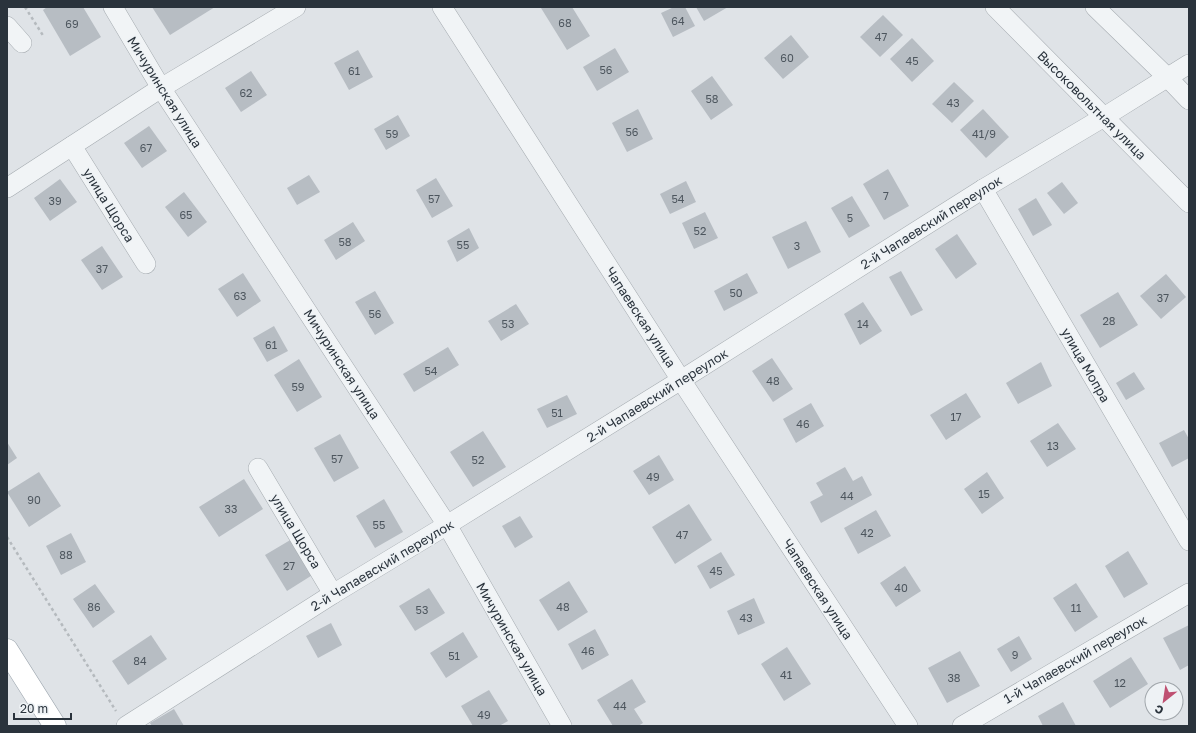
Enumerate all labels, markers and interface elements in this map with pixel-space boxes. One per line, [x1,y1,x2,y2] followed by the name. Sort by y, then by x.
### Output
[671,14,685,27] house number: 64
[558,16,572,29] house number: 68
[65,17,79,30] house number: 69
[875,30,887,43] house number: 47
[124,33,206,151] street label: Мичуринская улица
[1034,47,1150,163] street label: Высоковольтная улица
[780,51,794,64] house number: 60
[905,54,919,67] house number: 45
[599,63,613,76] house number: 56
[348,64,360,77] house number: 61
[239,86,253,99] house number: 62
[705,92,719,105] house number: 58
[946,96,960,109] house number: 43
[625,125,639,138] house number: 56
[385,127,399,140] house number: 59
[972,127,996,140] house number: 41/9
[140,141,152,154] house number: 67
[80,165,138,245] street label: улица Щорса
[857,172,1005,272] street label: 2-й Чапаевский переулок
[883,189,889,202] house number: 7
[428,192,440,205] house number: 57
[671,192,685,205] house number: 54
[48,194,62,207] house number: 39
[179,208,193,221] house number: 65
[847,211,853,224] house number: 5
[694,224,706,237] house number: 52
[338,235,352,248] house number: 58
[457,238,469,251] house number: 55
[794,239,800,252] house number: 3
[96,262,108,275] house number: 37
[603,264,679,370] street label: Чапаевская улица
[729,286,743,299] house number: 50
[233,289,247,302] house number: 63
[1157,291,1169,304] house number: 37
[300,306,384,422] street label: Мичуринская улица
[368,307,382,320] house number: 56
[1102,314,1116,327] house number: 28
[502,317,514,330] house number: 53
[857,317,869,330] house number: 14
[1058,325,1114,405] street label: улица Мопра
[265,338,277,351] house number: 61
[583,345,731,445] street label: 2-й Чапаевский переулок
[424,364,438,377] house number: 54
[766,374,780,387] house number: 48
[291,380,305,393] house number: 59
[551,406,563,419] house number: 51
[950,410,962,423] house number: 17
[796,417,810,430] house number: 46
[1047,439,1059,452] house number: 13
[331,452,343,465] house number: 57
[472,453,484,466] house number: 52
[646,470,660,483] house number: 49
[978,487,990,500] house number: 15
[840,489,854,502] house number: 44
[267,491,325,571] street label: улица Щорса
[27,493,41,506] house number: 90
[225,502,237,515] house number: 33
[308,516,457,614] street label: 2-й Чапаевский переулок
[373,518,385,531] house number: 55
[860,526,874,539] house number: 42
[676,528,688,541] house number: 47
[780,536,856,642] street label: Чапаевская улица
[59,548,73,561] house number: 88
[283,559,295,572] house number: 27
[709,564,723,577] house number: 45
[473,580,551,698] street label: Мичуринская улица
[894,581,908,594] house number: 40
[87,600,101,613] house number: 86
[556,600,570,613] house number: 48
[1071,601,1081,614] house number: 11
[416,603,428,616] house number: 53
[739,611,753,624] house number: 43
[1001,611,1150,707] street label: 1-й Чапаевский переулок
[581,644,595,657] house number: 46
[1012,648,1018,661] house number: 9
[448,649,460,662] house number: 51
[133,654,147,667] house number: 84
[780,668,792,681] house number: 41
[947,671,961,684] house number: 38
[1114,676,1126,689] house number: 12
[1144,681,1184,721] north arrow
[14,695,71,721] scale bar
[613,699,627,712] house number: 44
[20,701,48,716] text: 20 m
[1152,702,1165,718] text: С
[477,708,491,721] house number: 49

